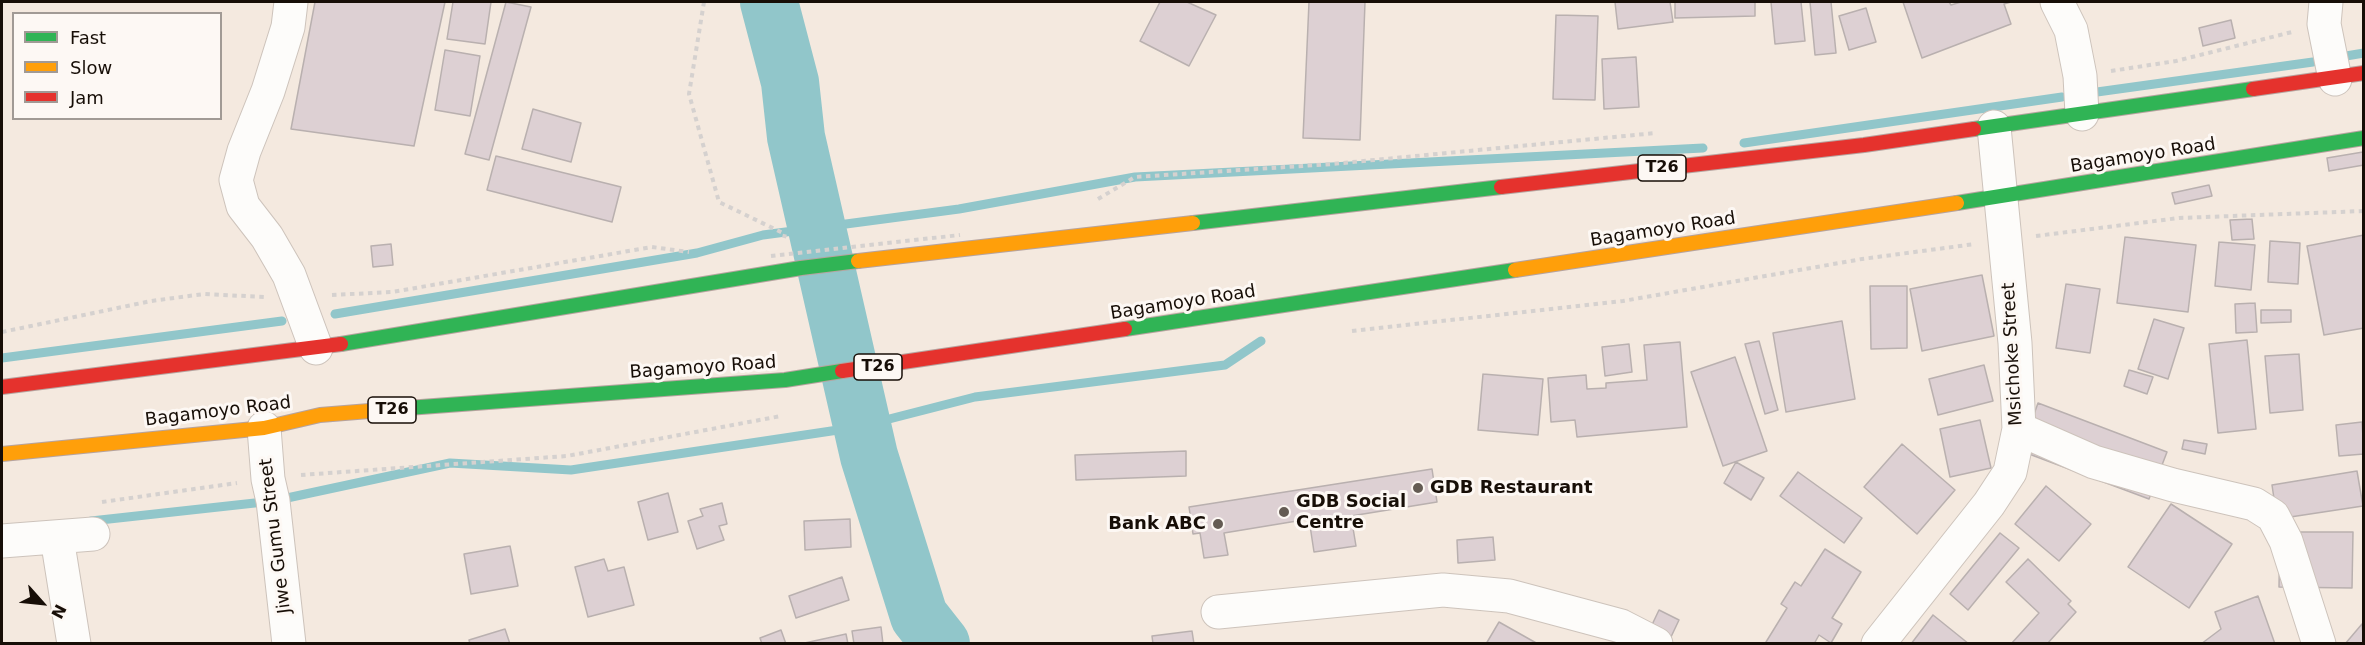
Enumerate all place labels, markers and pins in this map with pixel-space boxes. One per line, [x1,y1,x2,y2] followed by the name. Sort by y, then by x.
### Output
[1430,477,1592,499] place label: GDB Restaurant
[1411,481,1425,495] marker: GDB Restaurant
[1296,491,1406,534] place label: GDB Social Centre
[1277,505,1291,519] marker: GDB Social Centre
[1108,513,1206,535] place label: Bank ABC
[1211,517,1225,531] marker: Bank ABC

